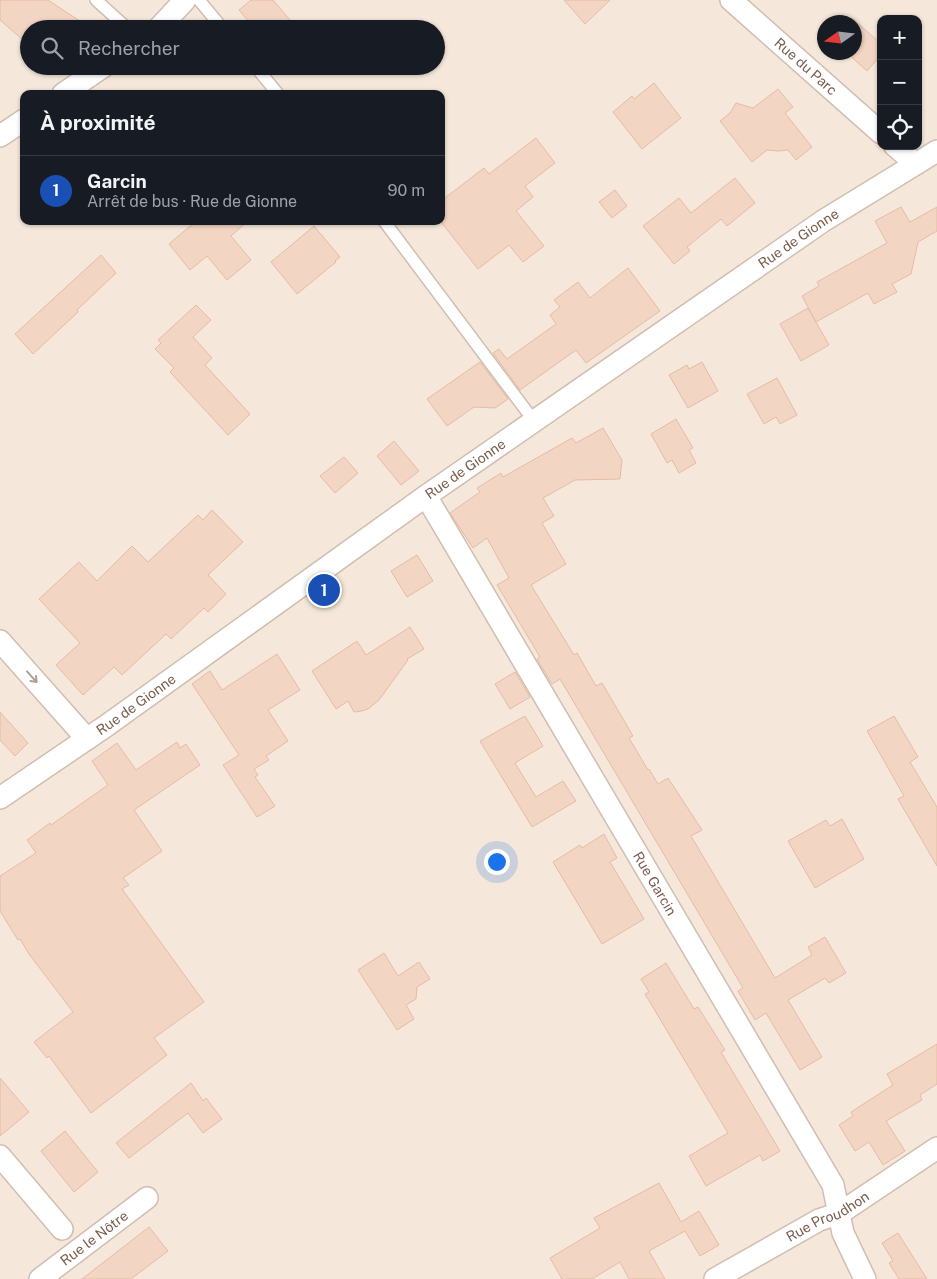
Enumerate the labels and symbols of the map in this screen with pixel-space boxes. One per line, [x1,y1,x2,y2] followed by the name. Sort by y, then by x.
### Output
[817,15,862,60] north arrow
[771,34,840,98] street label: Rue du Parc
[755,205,842,271] street label: Rue de Gionne
[422,435,508,502] street label: Rue de Gionne
[308,571,340,609] pin: 1
[27,671,38,684] one-way arrow
[93,671,179,738] street label: Rue de Gionne
[484,849,510,875] your location
[630,849,680,918] street label: Rue Garcin
[783,1188,872,1245] street label: Rue Proudhon
[57,1207,131,1269] street label: Rue le Nôtre

